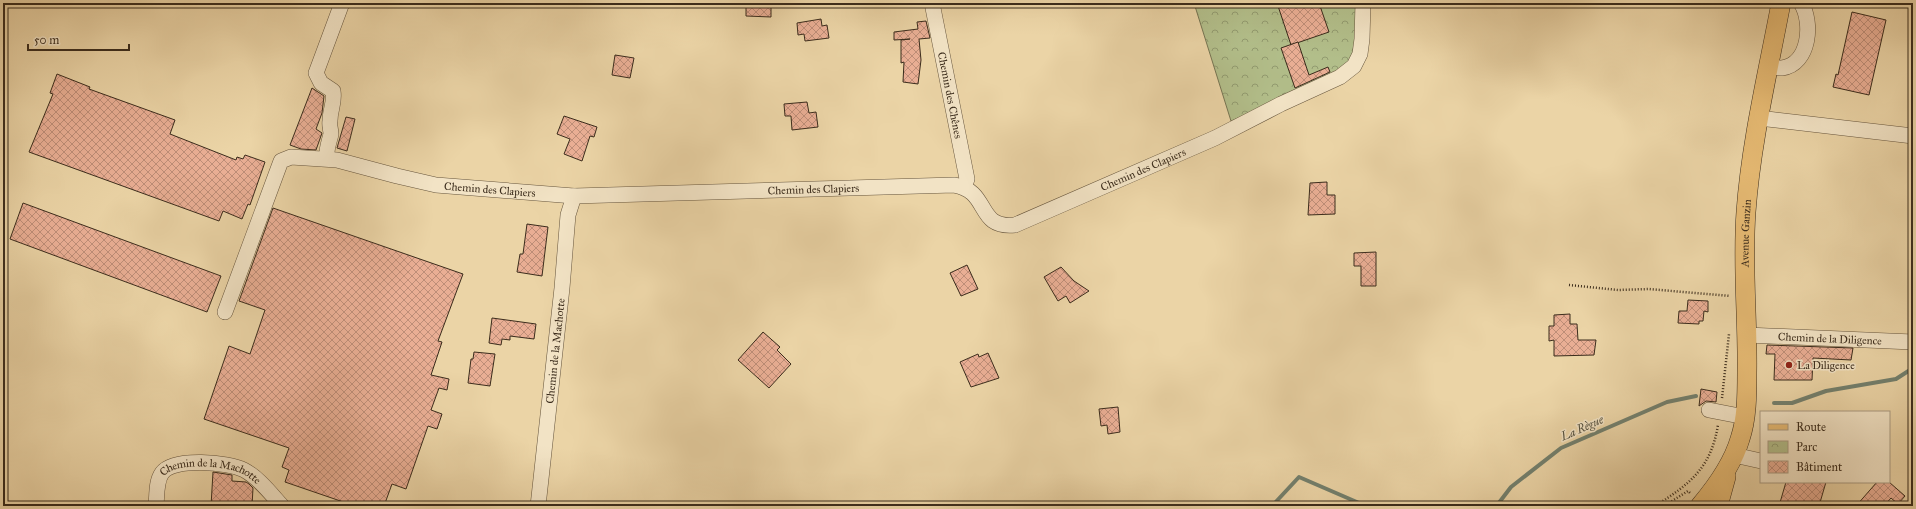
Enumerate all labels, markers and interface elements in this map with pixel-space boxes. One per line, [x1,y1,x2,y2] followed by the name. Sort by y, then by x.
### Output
[28,26,129,52] scale bar
[34,33,59,47] text: 50 m
[935,51,965,140] street label: Chemin des Chênes
[1098,145,1188,194] street label: Chemin des Clapiers
[444,179,536,199] street label: Chemin des Clapiers
[767,181,859,197] street label: Chemin des Clapiers
[1738,199,1754,268] street label: Avenue Ganzin
[543,297,567,404] street label: Chemin de la Machotte
[1778,330,1883,347] street label: Chemin de la Diligence
[1797,359,1855,372] place label: La Diligence
[1784,360,1794,370] marker: La Diligence
[1760,411,1890,483] legend
[1558,412,1606,444] water label: La Règue
[1796,420,1826,434] text: Route
[1796,440,1817,454] text: Parc
[157,456,264,487] street label: Chemin de la Machotte
[1796,460,1843,474] text: Bâtiment

